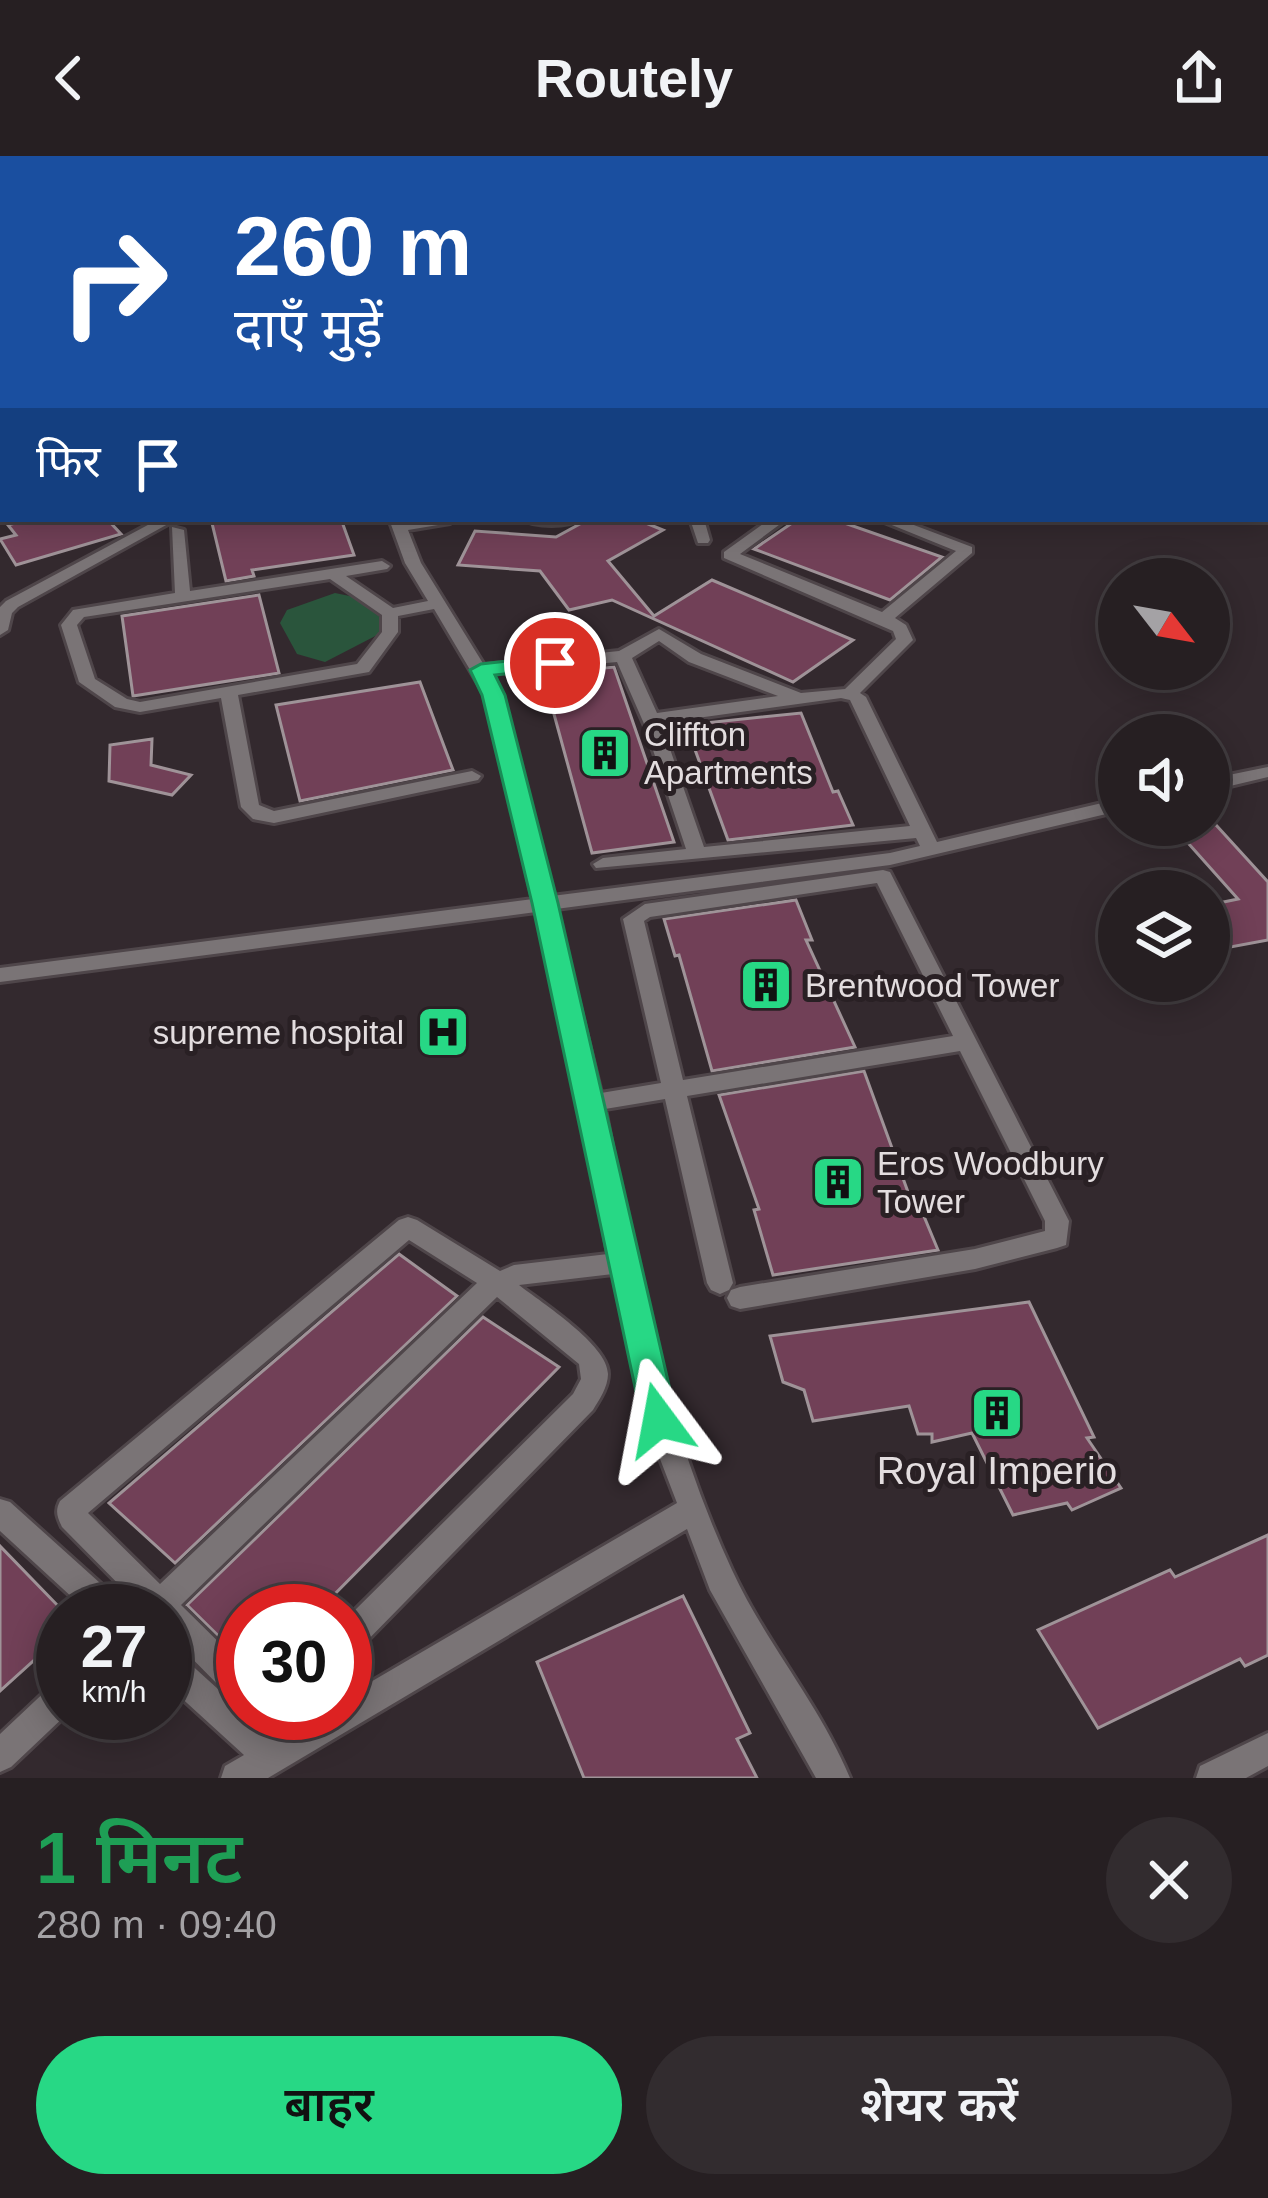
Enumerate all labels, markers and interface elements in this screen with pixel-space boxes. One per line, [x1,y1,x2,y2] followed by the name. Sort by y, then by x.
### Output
[36,45,102,111] icon: back
[1166,45,1232,111] icon: share
[535,48,733,108] text: Routely
[234,199,472,293] text: 260 m
[36,204,192,360] icon: right
[234,298,383,358] text: दाएँ मुड़ें
[125,432,191,498] icon: arrive
[36,436,101,487] text: फिर
[1098,558,1230,690] north arrow
[1098,558,1230,1002] map controls
[504,612,606,714] pin
[522,630,588,696] icon: arrive
[1098,714,1230,846] button: sound
[644,716,813,791] place label: Cliffton Apartments
[577,725,633,781] building icon: Cliffton Apartments
[1098,870,1230,1002] button: layers
[738,957,794,1013] building icon: Brentwood Tower
[805,967,1059,1004] place label: Brentwood Tower
[415,1004,471,1060] hospital icon: supreme hospital
[153,1014,404,1051] place label: supreme hospital
[877,1145,1104,1220] place label: Eros Woodbury Tower
[810,1154,866,1210] building icon: Eros Woodbury Tower
[596,1357,722,1483] position arrow
[969,1385,1025,1441] building icon: Royal Imperio
[877,1449,1117,1492] place label: Royal Imperio
[216,1584,372,1740] speed limit sign: 30
[81,1613,147,1680] text: 27
[81,1675,147,1708] text: km/h
[1106,1817,1232,1943] button: close
[36,1818,242,1898] text: 1 मिनट
[36,1903,277,1946] text: 280 m · 09:40
[36,2036,622,2174] button: बाहर
[646,2036,1232,2174] button: शेयर करें

